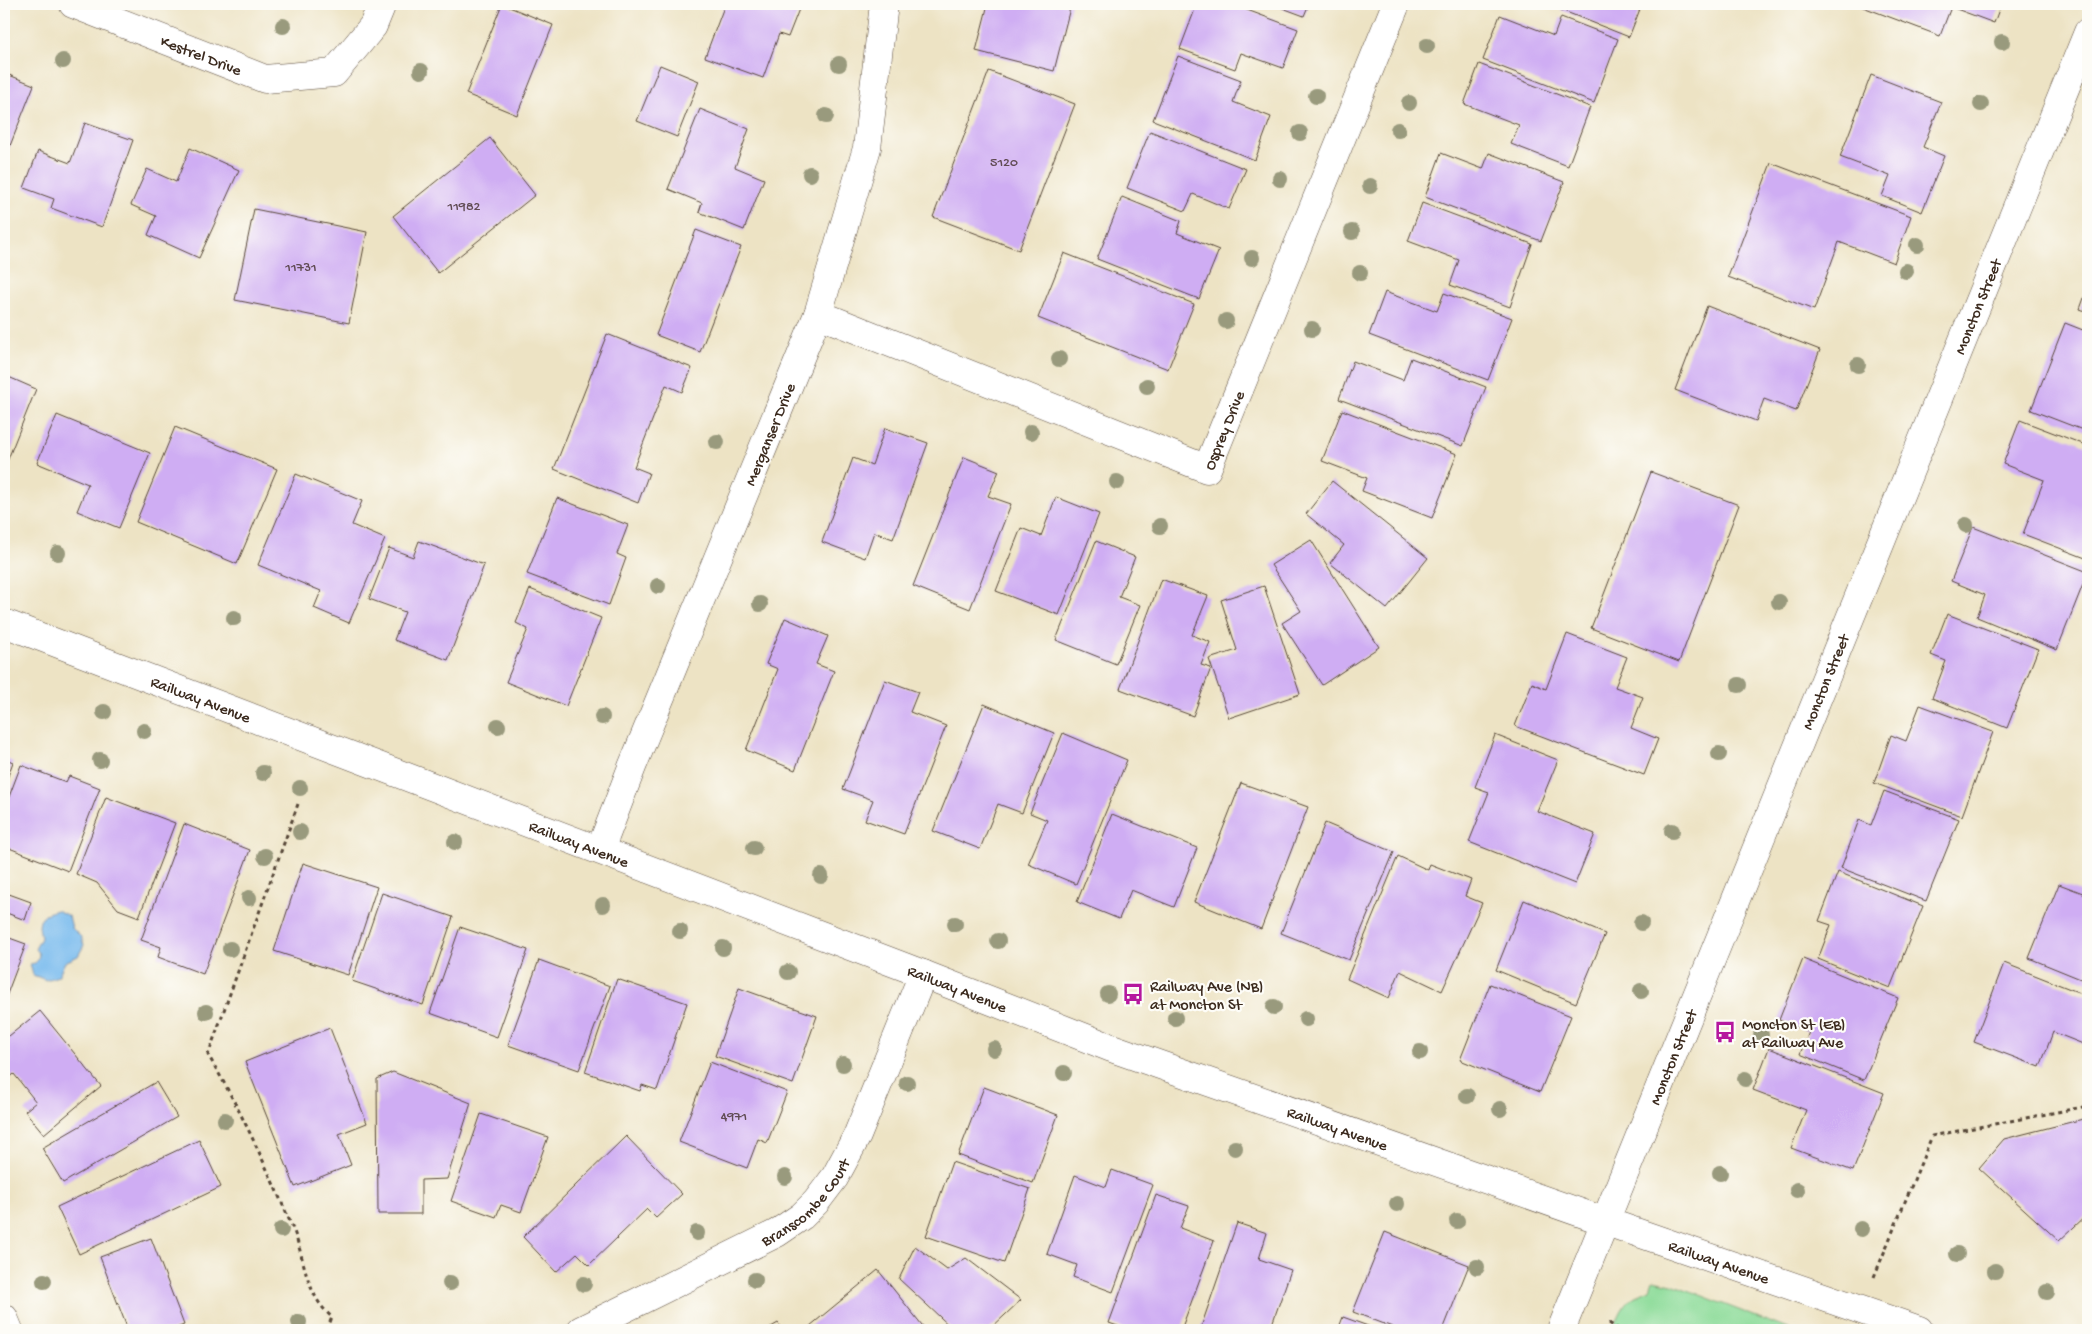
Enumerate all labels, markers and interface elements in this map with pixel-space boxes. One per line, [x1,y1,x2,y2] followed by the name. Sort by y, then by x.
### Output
[157,33,244,82] street label: Kestrel Drive
[990,155,1018,172] house number: 5120
[447,199,481,216] house number: 11982
[1952,256,2008,358] street label: Moncton Street
[284,260,317,277] house number: 11731
[742,380,802,489] street label: Merganser Drive
[1202,388,1251,474] street label: Osprey Drive
[1800,631,1856,733] street label: Moncton Street
[147,674,253,729] street label: Railway Avenue
[526,818,632,874] street label: Railway Avenue
[904,963,1010,1019] street label: Railway Avenue
[1150,979,1263,1016] place label: Railway Ave (NB) at Moncton St
[1120,981,1146,1007] bus stop icon: Railway Ave (NB) at Moncton St
[1647,1006,1704,1109] street label: Moncton Street
[1742,1017,1846,1054] place label: Moncton St (EB) at Railway Ave
[1712,1019,1738,1045] bus stop icon: Moncton St (EB) at Railway Ave
[1284,1104,1390,1157] street label: Railway Avenue
[721,1109,747,1126] house number: 4971
[758,1155,857,1253] street label: Branscombe Court
[1665,1238,1772,1291] street label: Railway Avenue

